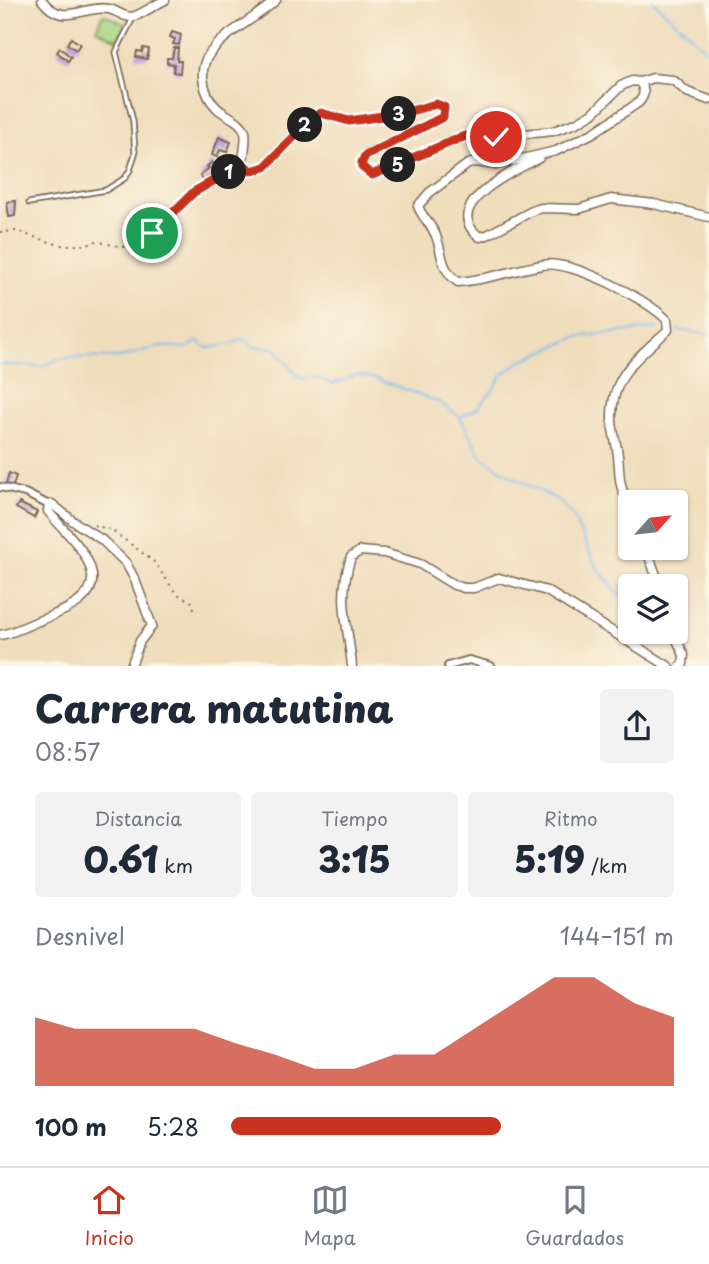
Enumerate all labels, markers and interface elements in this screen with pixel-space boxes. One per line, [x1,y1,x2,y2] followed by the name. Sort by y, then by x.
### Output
[382,96,416,132] pin: 3
[392,99,405,127] text: 3
[466,107,526,167] pin
[288,108,322,142] pin: 2
[298,110,311,138] text: 2
[477,118,515,156] icon: check
[380,148,416,182] pin: 5
[391,150,404,178] text: 5
[212,154,246,190] pin: 1
[224,157,233,185] text: 1
[122,203,182,263] pin
[133,214,171,252] icon: arrive
[618,490,688,560] north arrow
[618,490,688,644] map controls
[618,574,688,644] button: layers
[35,679,394,736] text: Carrera matutina
[600,689,674,763] button: share
[35,734,100,769] text: 08:57
[94,804,182,832] text: Distancia
[321,804,388,832] text: Tiempo
[544,804,598,832] text: Ritmo
[83,832,158,885] text: 0.61
[318,832,391,885] text: 3:15
[514,832,585,885] text: 5:19
[158,851,193,879] text: km
[585,851,627,879] text: /km
[35,918,125,953] text: Desnivel
[560,918,674,953] text: 144–151 m
[35,1109,107,1144] text: 100 m
[147,1109,199,1144] text: 5:28
[85,1181,134,1251] tab: Inicio
[303,1181,356,1251] tab: Mapa
[525,1181,624,1251] tab: Guardados

